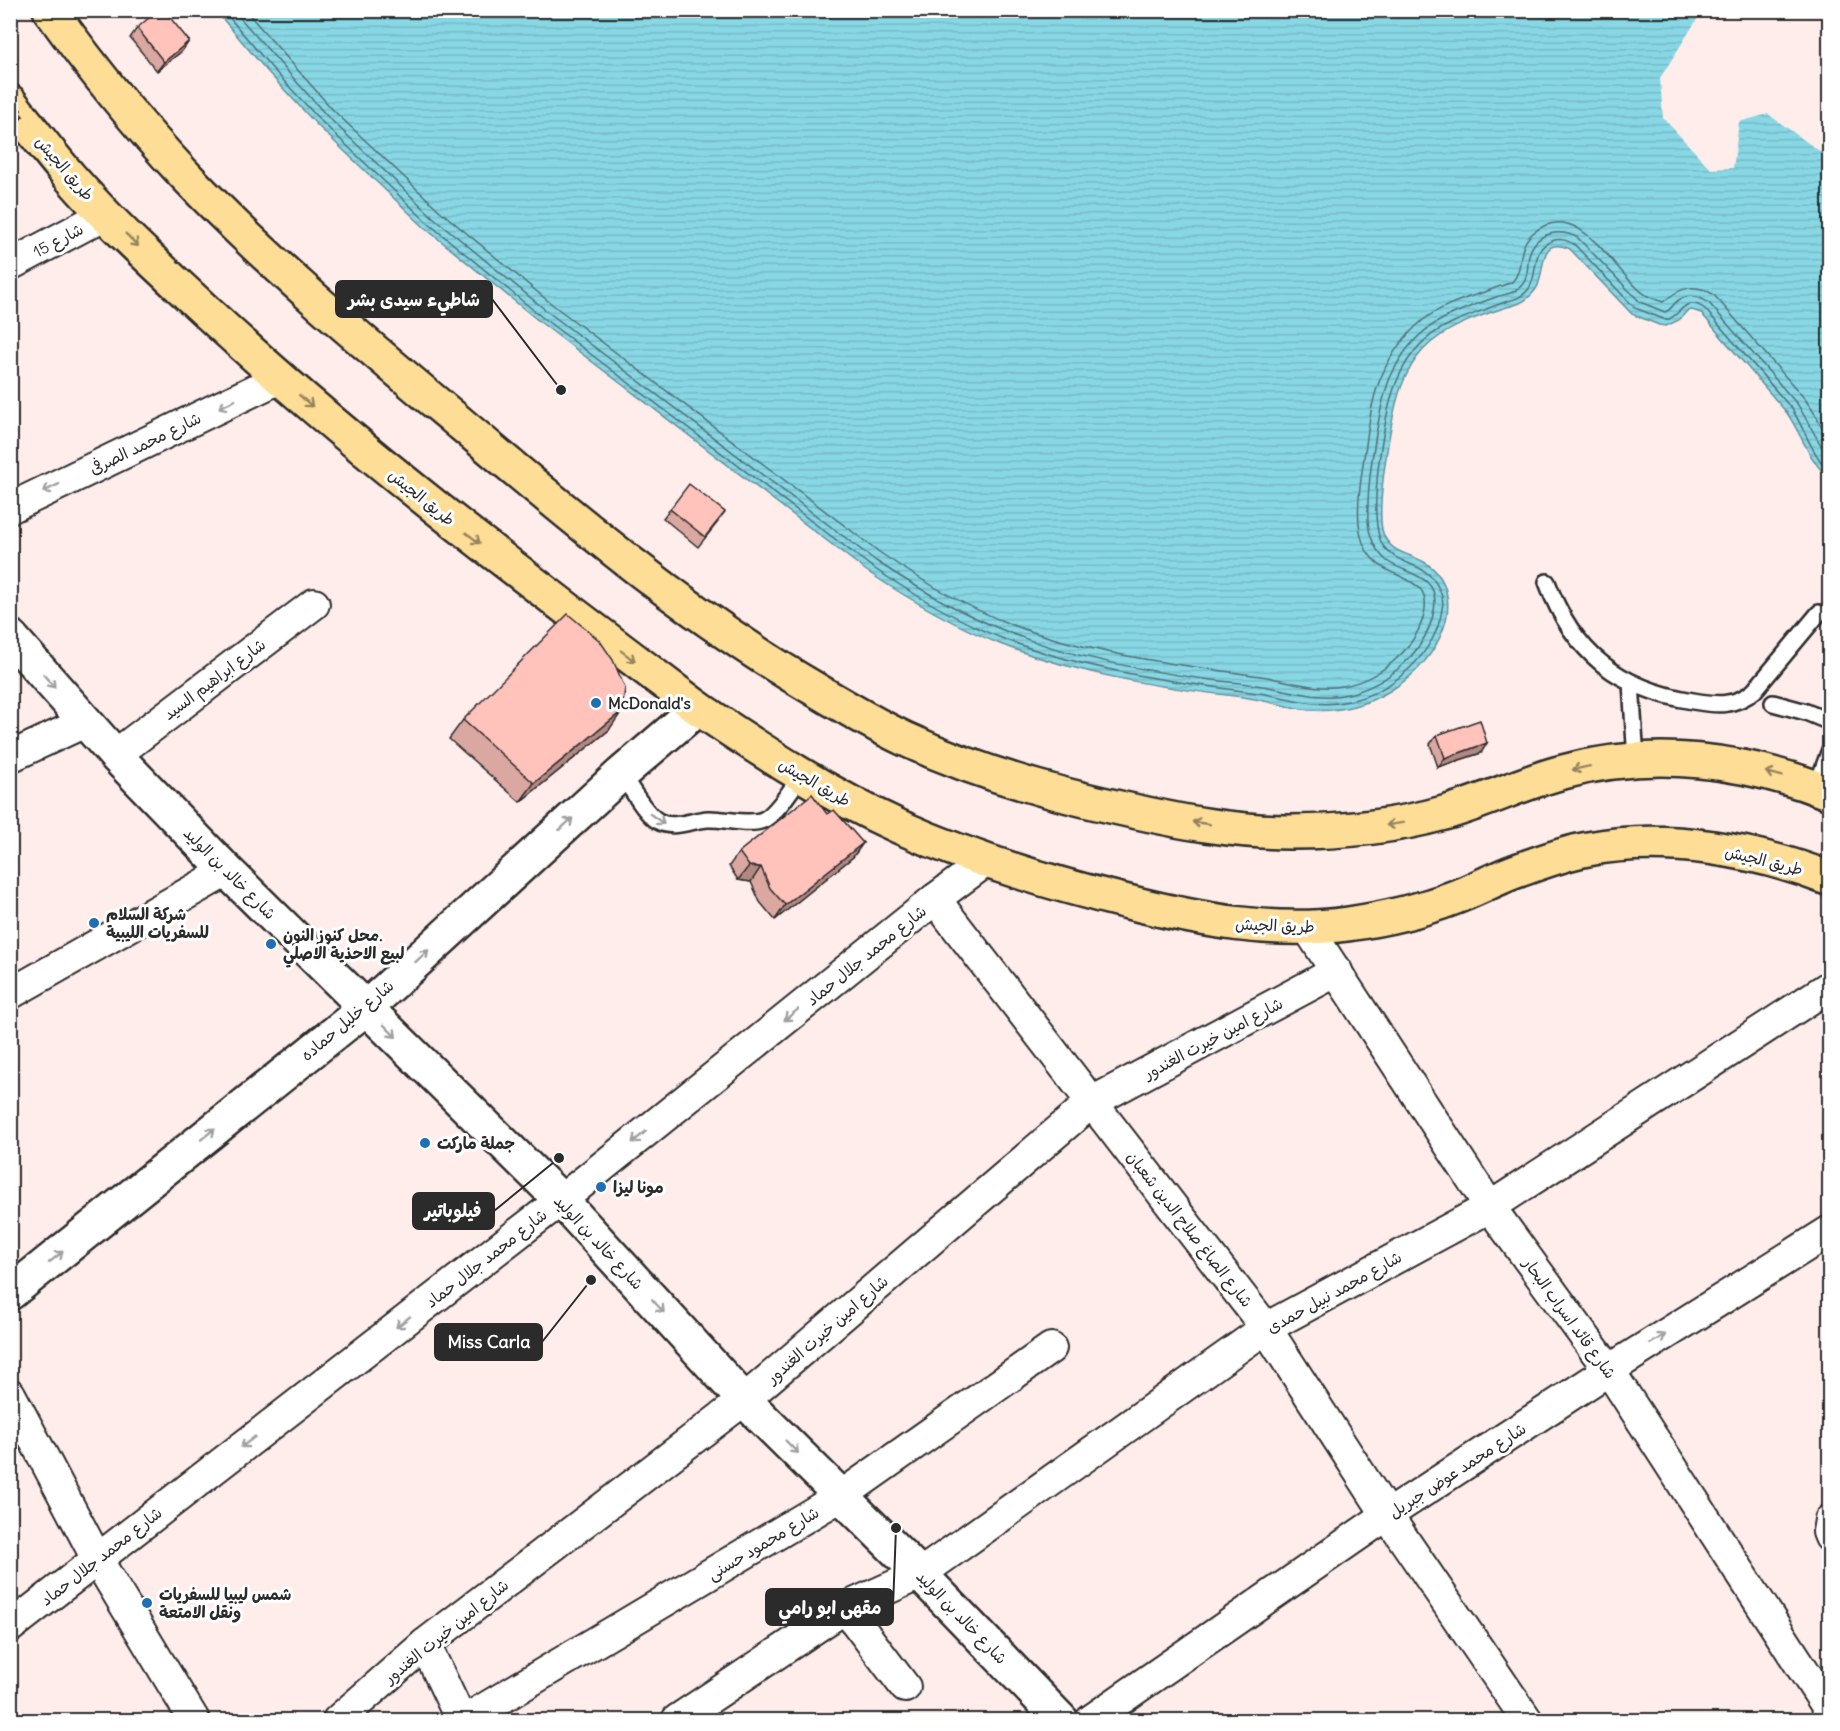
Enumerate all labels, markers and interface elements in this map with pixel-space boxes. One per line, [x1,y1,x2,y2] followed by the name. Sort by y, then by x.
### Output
[31,131,99,205] street label: طريق الجيش
[29,218,87,263] street label: شارع 15
[125,232,140,247] one-way arrow
[336,281,492,317] callout: شاطيء سيدى بشر
[346,288,480,316] text: شاطيء سيدى بشر
[298,394,313,408] one-way arrow
[218,398,236,410] one-way arrow
[86,407,205,480] street label: شارع محمد الصرفى
[385,464,459,530] street label: طريق الجيش
[43,483,61,495] one-way arrow
[465,531,481,544] one-way arrow
[159,634,271,726] street label: شارع ابراهيم السيد
[620,649,636,662] one-way arrow
[42,673,56,688] one-way arrow
[608,693,691,713] place label: McDonald's
[589,696,603,710] marker: McDonald's
[776,753,854,811] street label: طريق الجيش
[1572,763,1592,774] one-way arrow
[1765,767,1784,779] one-way arrow
[649,813,665,825] one-way arrow
[558,817,573,831] one-way arrow
[1191,818,1211,829] one-way arrow
[1385,818,1405,829] one-way arrow
[178,823,280,925] street label: شارع خالد بن الوليد
[1723,841,1805,879] street label: طريق الجيش
[802,900,931,1011] street label: شارع محمد جلال حماد
[106,904,209,942] place label: شركة السلام للسفريات الليبية
[1235,914,1315,936] street label: طريق الجيش
[87,916,101,930] marker: شركة السلام للسفريات الليبية
[283,925,405,968] place label: محل كنوز النون. لبيع الاحذية الاصلي
[264,937,278,951] marker: محل كنوز النون. لبيع الاحذية الاصلي
[415,949,430,963] one-way arrow
[296,975,399,1066] street label: شارع خليل حماده
[1138,993,1287,1086] street label: شارع امين خيرت الغندور
[783,1009,799,1022] one-way arrow
[382,1024,397,1038] one-way arrow
[200,1128,216,1141] one-way arrow
[631,1131,647,1144] one-way arrow
[437,1133,515,1153] place label: جملة ماركت
[418,1136,432,1150] marker: جملة ماركت
[1121,1147,1257,1312] street label: شارع الصاغ صلاح الدين شعبان
[613,1177,664,1198] place label: مونا ليزا
[594,1180,608,1194] marker: مونا ليزا
[549,1191,648,1295] street label: شارع خالد بن الوليد
[413,1193,494,1229] callout: فيلوباتير
[423,1199,481,1223] text: فيلوباتير
[421,1204,552,1313] street label: شارع محمد جلال حماد
[1263,1247,1406,1339] street label: شارع محمد نبيل حمدى
[48,1250,64,1263] one-way arrow
[1517,1252,1621,1384] street label: شارع قائد اسراب البحار
[761,1271,893,1390] street label: شارع امين خيرت الغندور
[650,1298,664,1313] one-way arrow
[395,1316,411,1329] one-way arrow
[435,1324,542,1360] callout: Miss Carla
[448,1330,530,1353] text: Miss Carla
[1650,1333,1666,1345] one-way arrow
[1384,1418,1531,1524] street label: شارع محمد عوض جبريل
[241,1435,257,1448] one-way arrow
[784,1440,799,1455] one-way arrow
[36,1502,167,1611] street label: شارع محمد جلال حماد
[704,1502,823,1586] street label: شارع محمود حسنى
[911,1566,1012,1669] street label: شارع خالد بن الوليد
[378,1575,514,1690] street label: شارع امين خيرت الغندور
[159,1584,291,1623] place label: شمس ليبيا للسفريات ونقل الامتعة
[766,1589,893,1625] callout: مقهى ابو رامي
[140,1596,154,1610] marker: شمس ليبيا للسفريات ونقل الامتعة
[779,1596,881,1624] text: مقهى ابو رامي

